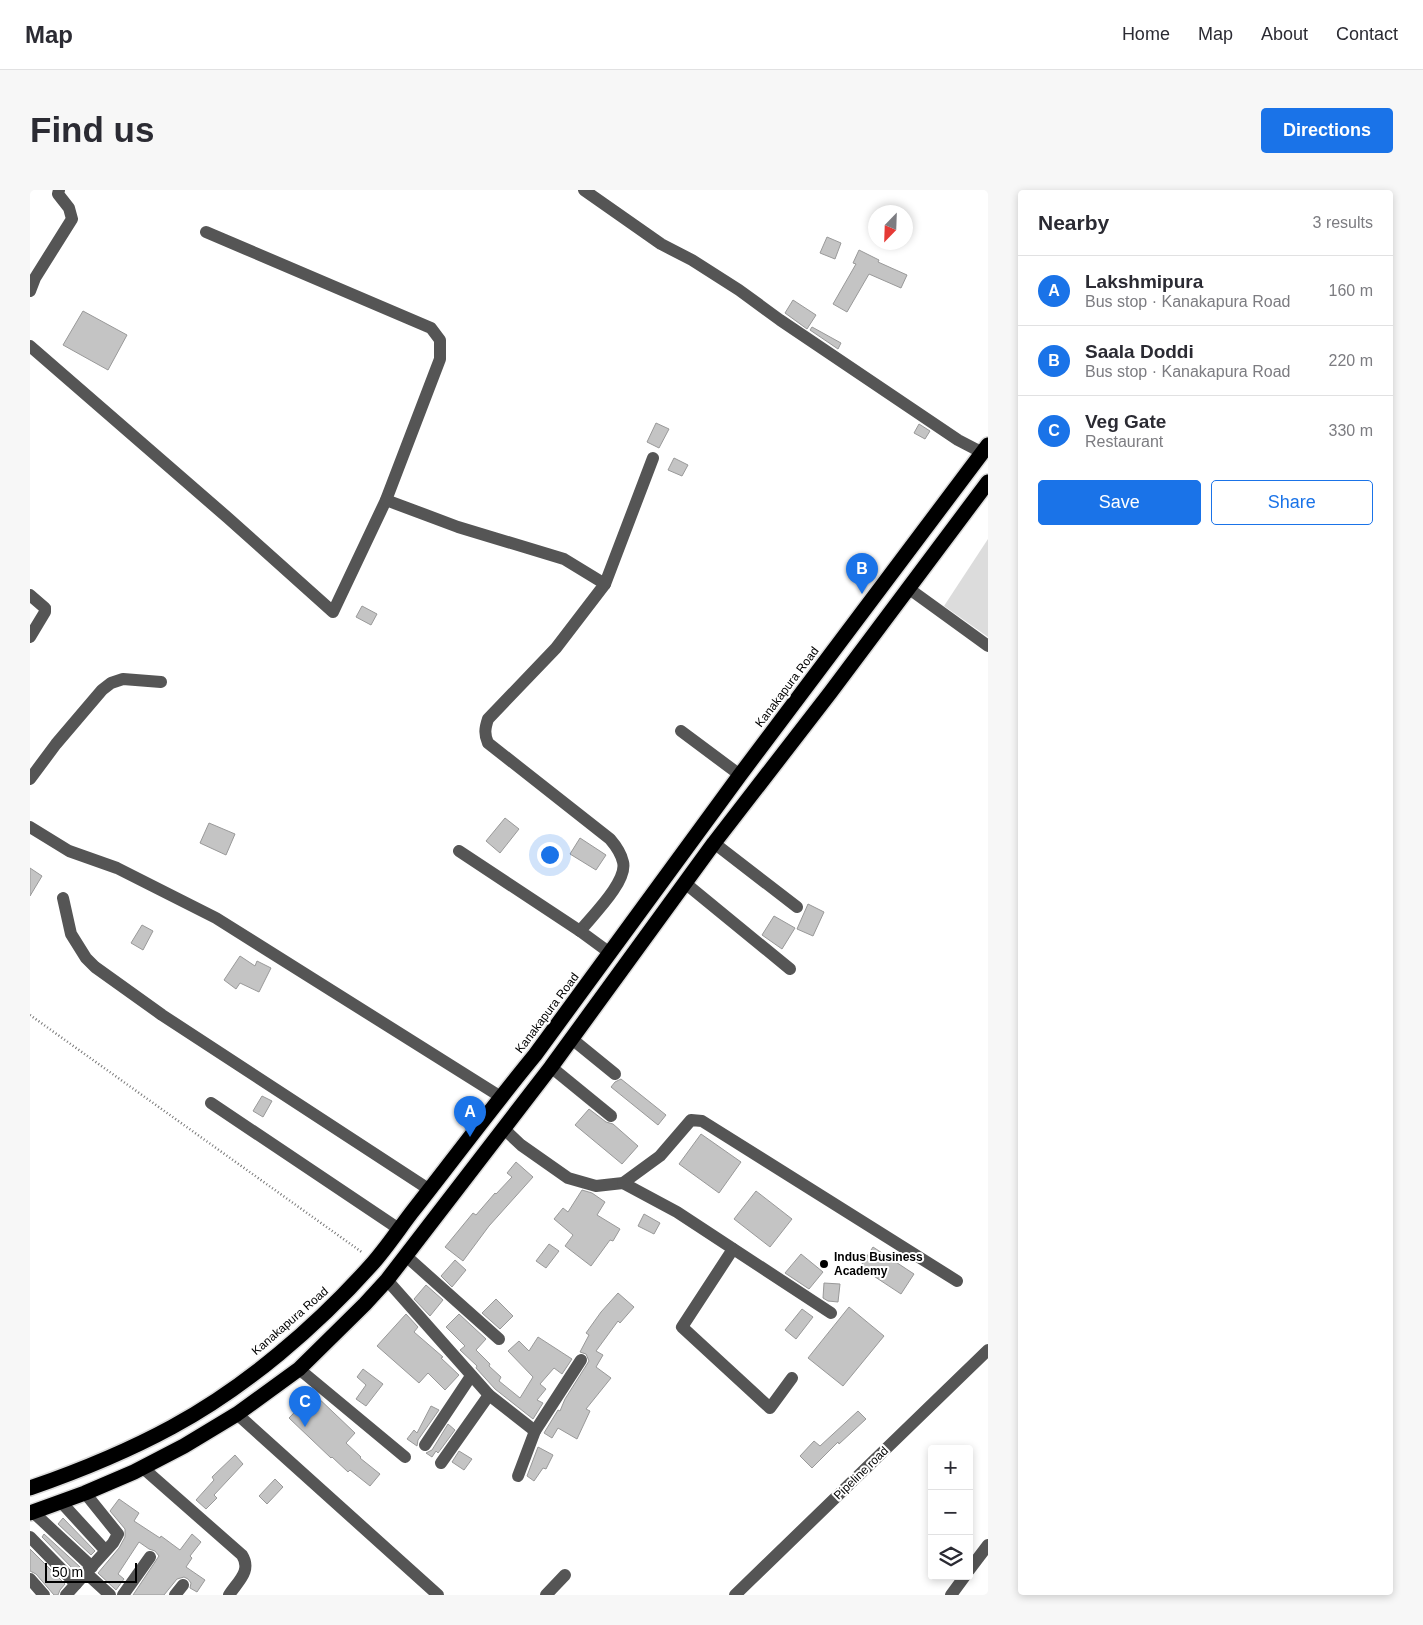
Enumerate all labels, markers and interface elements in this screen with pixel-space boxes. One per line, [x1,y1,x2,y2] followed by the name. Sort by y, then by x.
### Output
[25,21,73,48] text: Map
[1122,24,1170,44] text: Home
[1198,24,1233,44] text: Map
[1261,24,1308,44] text: About
[1336,24,1398,44] text: Contact
[1261,108,1393,153] button: Directions
[30,110,154,149] text: Find us
[868,205,913,250] north arrow
[1038,211,1109,234] text: Nearby
[1313,214,1373,231] text: 3 results
[1085,271,1203,292] text: Lakshmipura
[1048,282,1060,299] text: A
[1329,282,1373,299] text: 160 m
[1085,293,1290,310] text: Bus stop · Kanakapura Road
[1085,341,1194,362] text: Saala Doddi
[1048,352,1060,369] text: B
[1329,352,1373,369] text: 220 m
[1085,363,1290,380] text: Bus stop · Kanakapura Road
[1085,411,1166,432] text: Veg Gate
[1048,422,1060,439] text: C
[1329,422,1373,439] text: 330 m
[1085,433,1163,450] text: Restaurant
[1038,480,1201,525] button: Save
[1211,480,1373,525] button: Share
[846,553,878,594] pin: B
[752,644,822,730] street label: Kanakapura Road
[537,842,563,868] your location
[512,970,582,1056] street label: Kanakapura Road
[454,1096,486,1137] pin: A
[834,1250,923,1278] place label: Indus Business Academy
[818,1258,830,1270] marker: Indus Business Academy
[249,1284,331,1358] street label: Kanakapura Road
[289,1386,321,1427] pin: C
[831,1444,891,1502] street label: Pipeline road
[928,1445,973,1580] map controls
[928,1445,973,1490] button: +
[928,1490,973,1535] button: −
[928,1535,973,1580] button: layers
[45,1560,138,1583] scale bar
[52,1564,83,1580] text: 50 m

